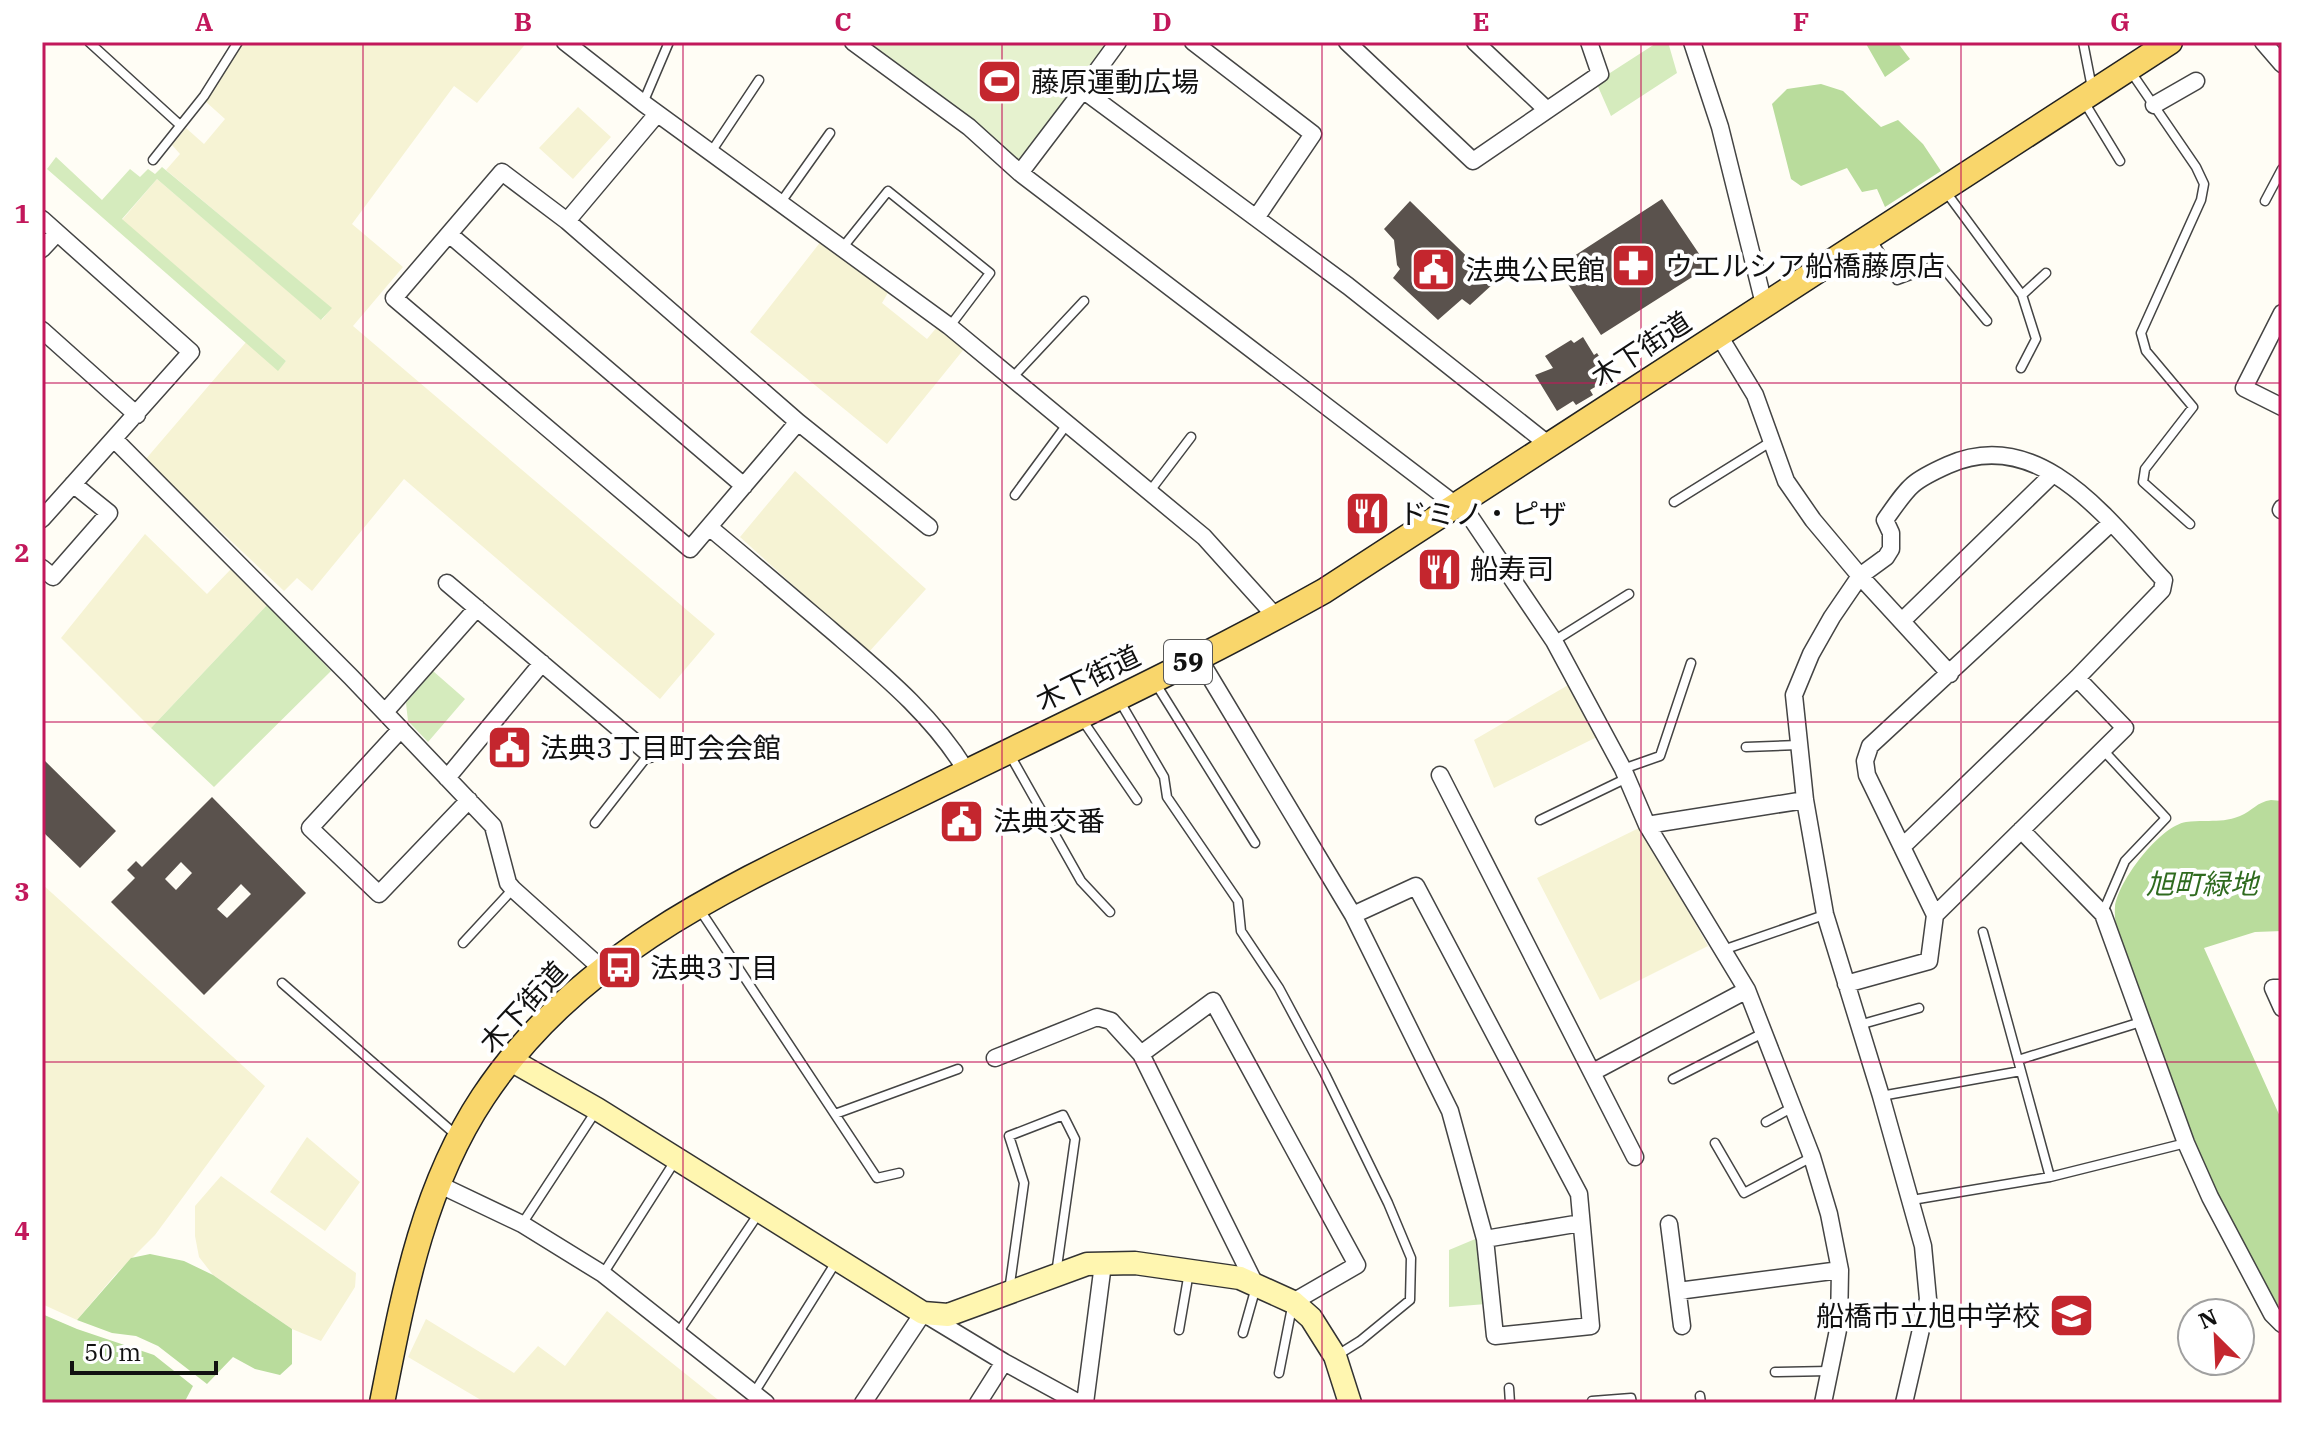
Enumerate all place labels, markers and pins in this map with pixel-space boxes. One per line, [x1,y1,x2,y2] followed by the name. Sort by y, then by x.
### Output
[976,58,1024,106] sports icon: 藤原運動広場
[1031,63,1199,100] place label: 藤原運動広場
[1610,242,1658,290] pharmacy icon: ウエルシア船橋藤原店
[1410,246,1458,294] public building icon: 法典公民館
[1665,247,1945,284] place label: ウエルシア船橋藤原店
[1465,251,1605,288] place label: 法典公民館
[1344,490,1392,538] restaurant icon: ドミノ・ピザ
[1399,495,1567,532] place label: ドミノ・ピザ
[1415,545,1463,593] restaurant icon: 船寿司
[1470,550,1554,587] place label: 船寿司
[485,724,533,772] public building icon: 法典3丁目町会会館
[540,729,781,766] place label: 法典3丁目町会会館
[938,797,986,845] public building icon: 法典交番
[993,802,1105,839] place label: 法典交番
[595,944,643,992] bus stop icon: 法典3丁目
[650,949,779,986] place label: 法典3丁目
[2047,1292,2095,1340] school or university icon: 船橋市立旭中学校
[1816,1297,2040,1334] place label: 船橋市立旭中学校

